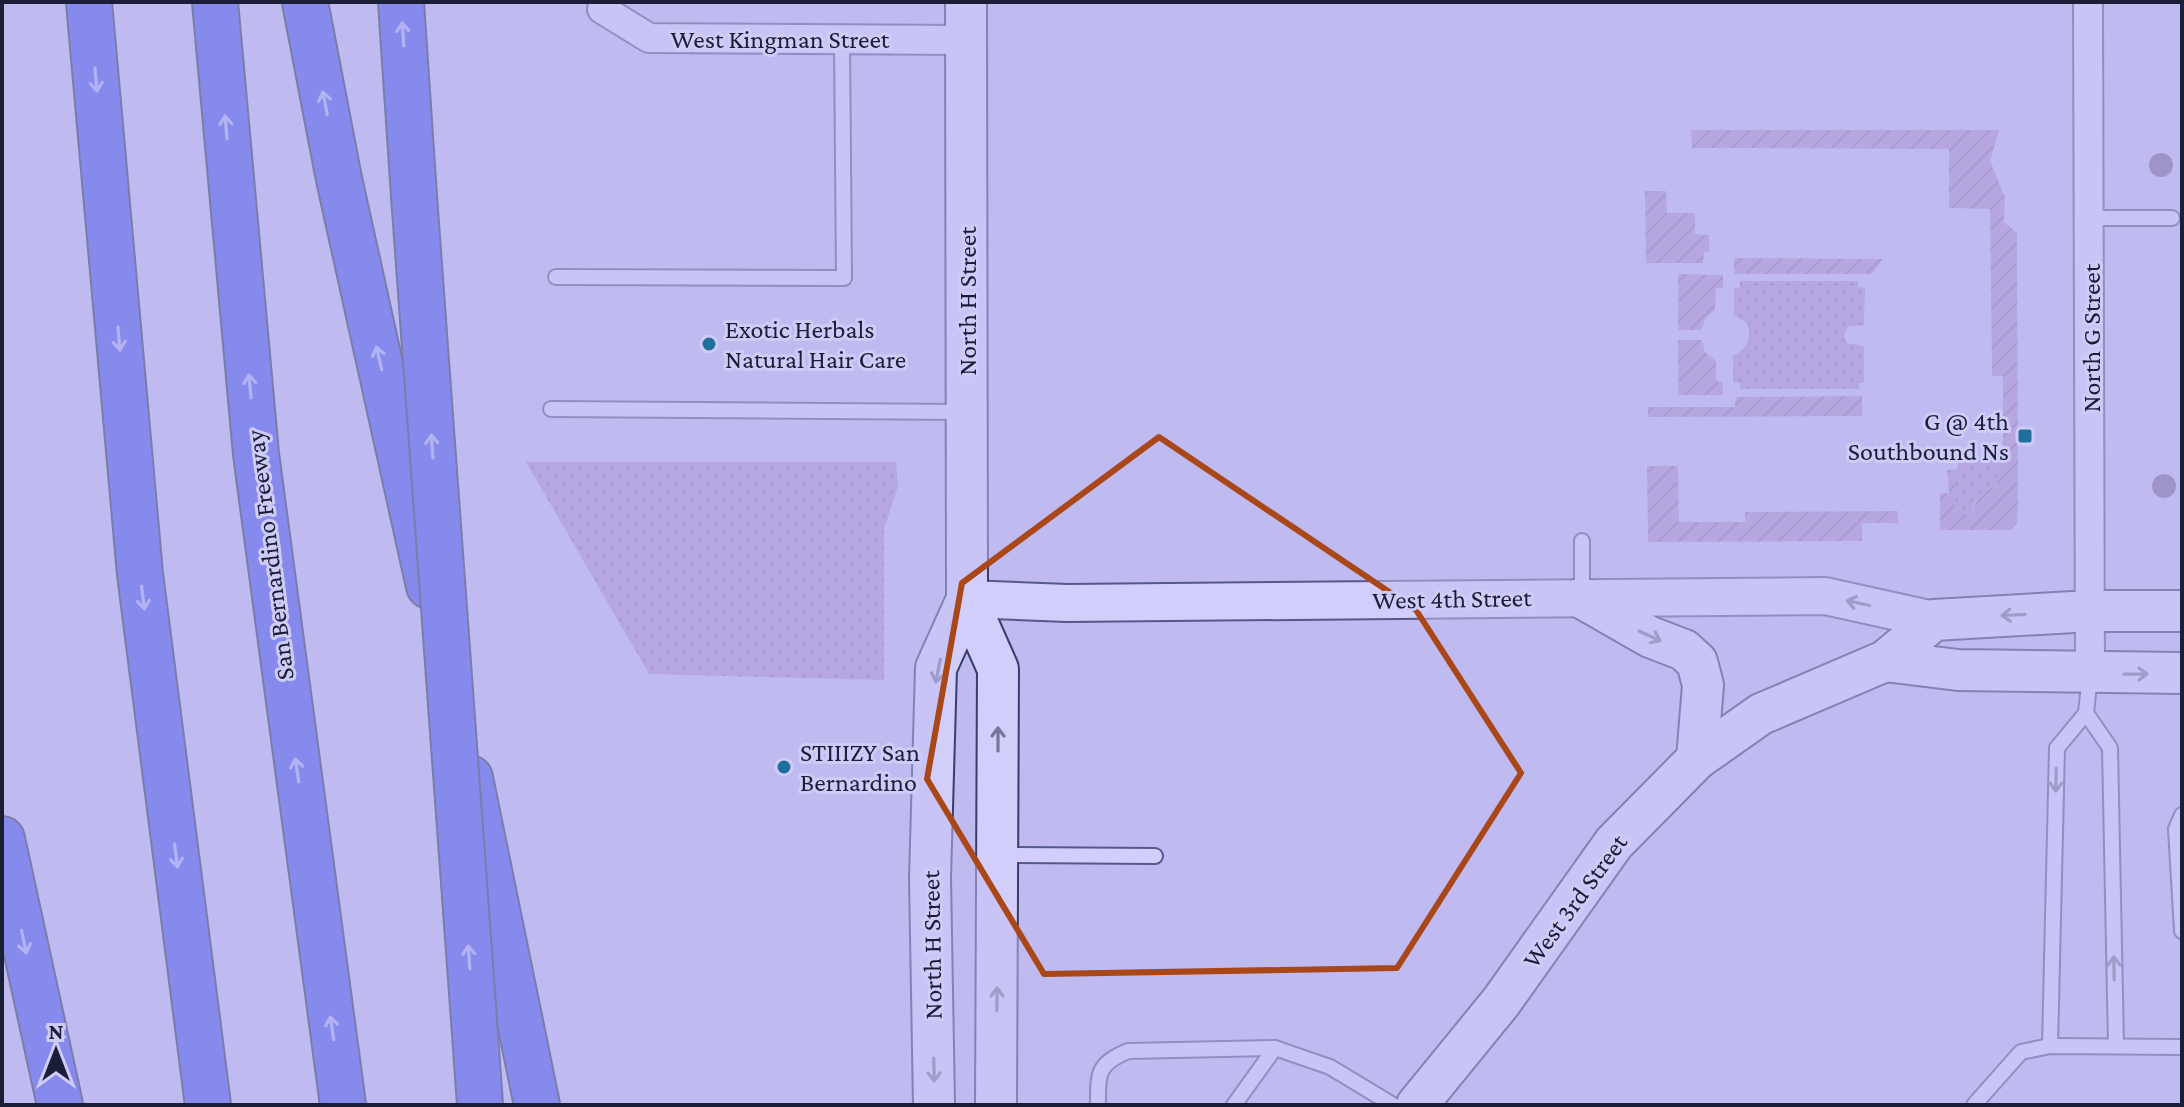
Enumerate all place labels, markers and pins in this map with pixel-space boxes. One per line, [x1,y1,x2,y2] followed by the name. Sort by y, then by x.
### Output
[725,315,906,374] place label: Exotic Herbals Natural Hair Care
[700,335,718,353] marker: Exotic Herbals Natural Hair Care
[1848,407,2009,466] place label: G @ 4th Southbound Ns
[2016,427,2034,445] marker: G @ 4th Southbound Ns
[800,738,920,797] place label: STIIIZY San Bernardino
[775,758,793,776] marker: STIIIZY San Bernardino

